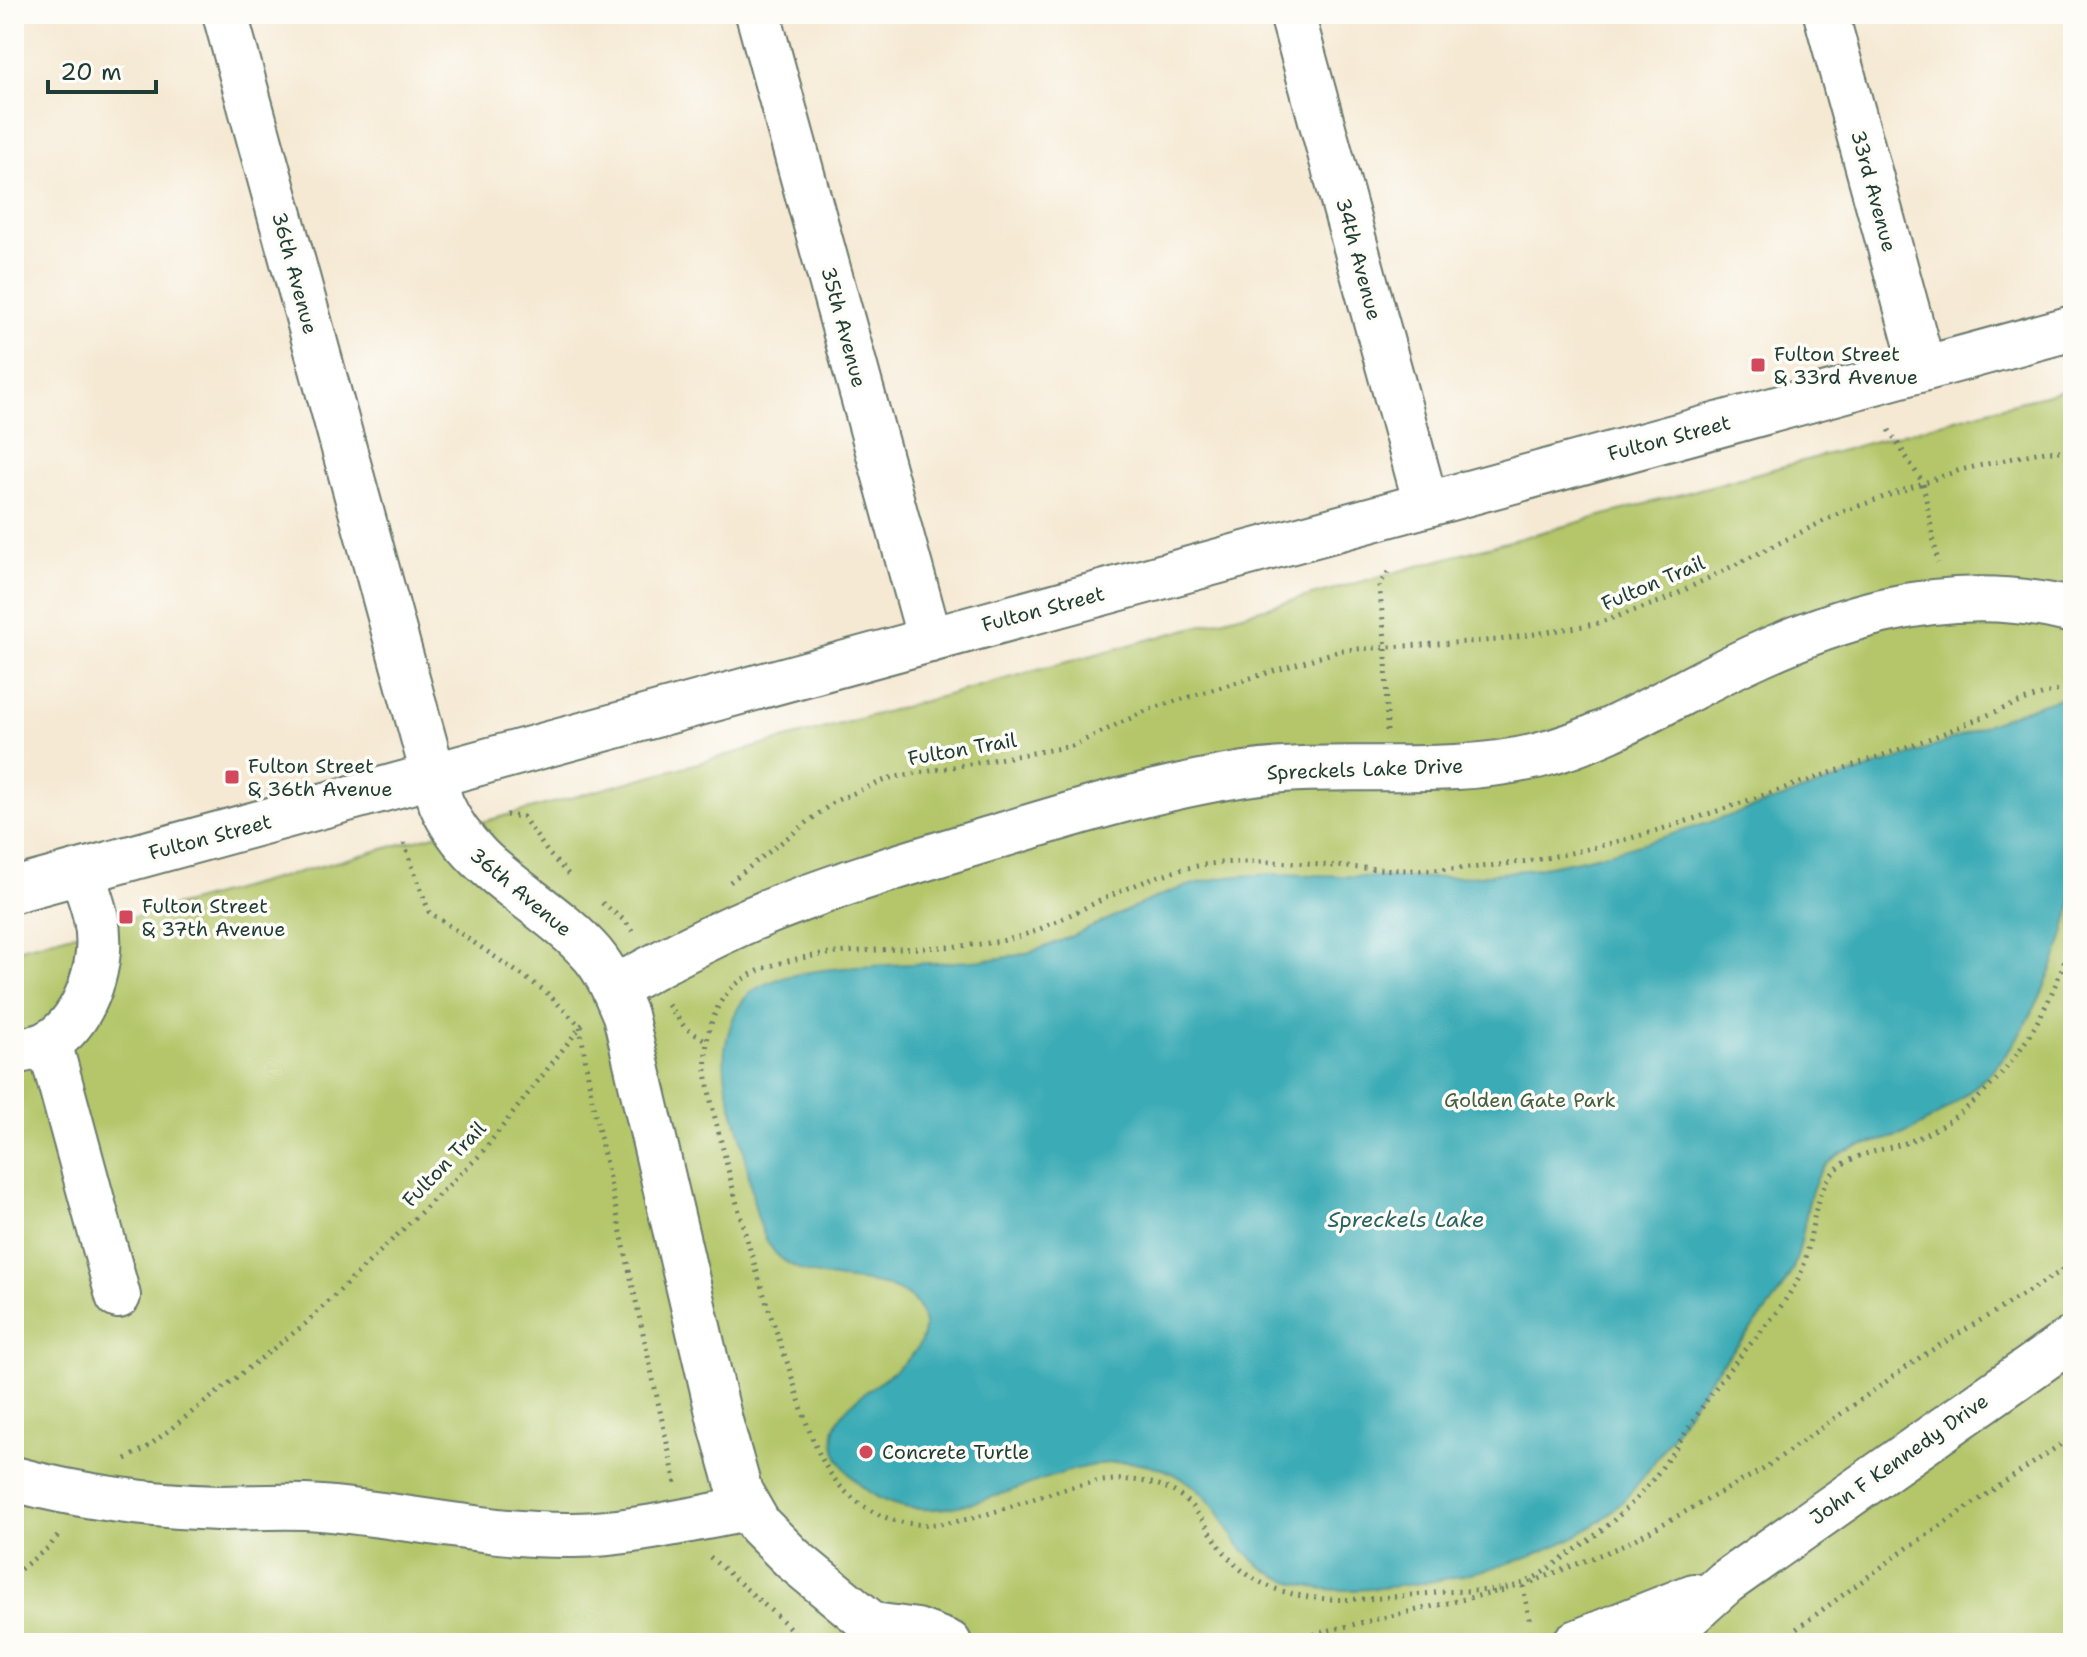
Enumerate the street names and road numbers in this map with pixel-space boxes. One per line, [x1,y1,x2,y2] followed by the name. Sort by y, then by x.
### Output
[1845,127,1903,255] street label: 33rd Avenue
[1330,195,1388,323] street label: 34th Avenue
[266,209,324,337] street label: 36th Avenue
[815,264,873,390] street label: 35th Avenue
[1605,409,1733,467] street label: Fulton Street
[1597,550,1709,616] street label: Fulton Trail
[979,580,1107,638] street label: Fulton Street
[906,727,1018,771] street label: Fulton Trail
[1266,753,1464,785] street label: Spreckels Lake Drive
[146,808,274,866] street label: Fulton Street
[465,842,577,942] street label: 36th Avenue
[396,1115,492,1213] street label: Fulton Trail
[1805,1388,1993,1530] street label: John F Kennedy Drive

